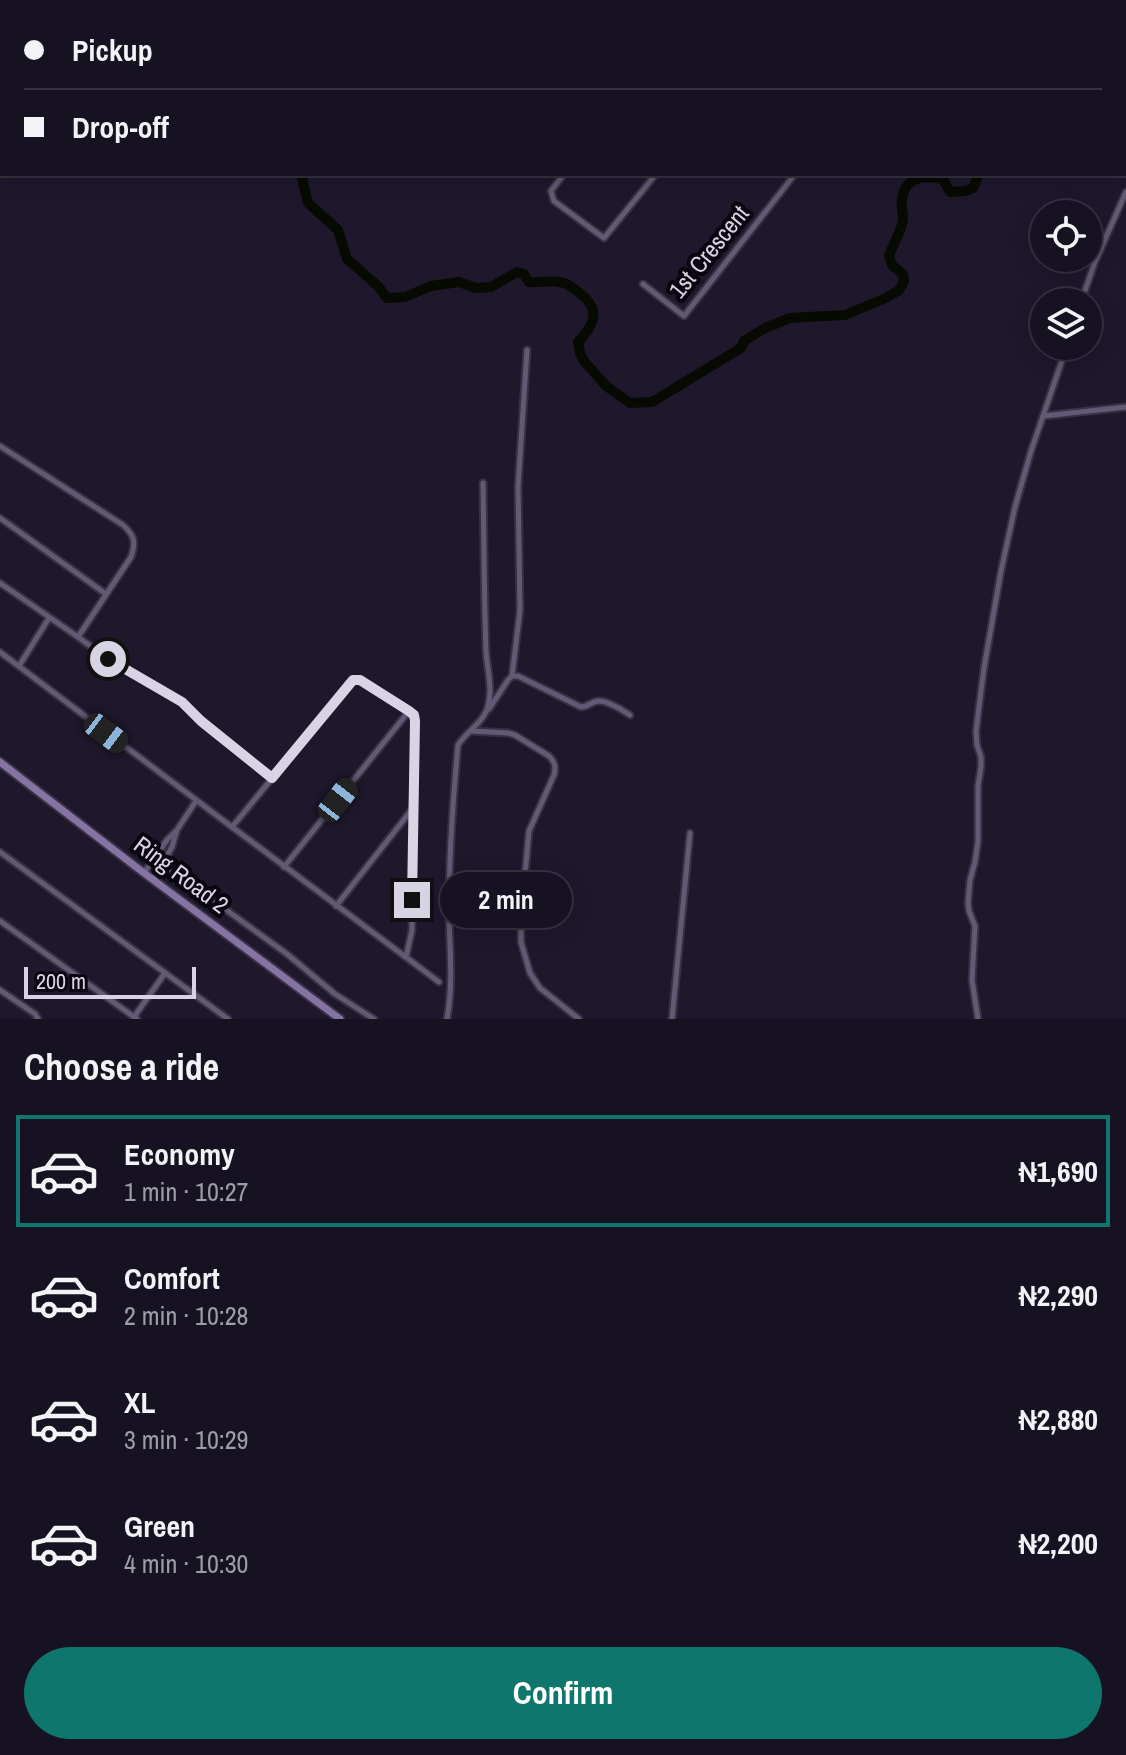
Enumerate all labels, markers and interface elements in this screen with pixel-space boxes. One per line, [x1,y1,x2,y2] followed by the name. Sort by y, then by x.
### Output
[72,30,153,70] text: Pickup
[72,107,169,147] text: Drop-off
[661,198,756,304] street label: 1st Crescent
[1030,200,1102,360] map controls
[1030,200,1102,272] button: locate
[1030,288,1102,360] button: layers
[90,641,126,677] route start
[80,709,132,757] car
[314,774,362,826] car
[128,828,235,920] street label: Ring Road 2
[440,872,572,928] callout: 2 min
[394,882,430,918] route end
[478,882,534,917] text: 2 min
[24,963,196,999] scale bar
[36,966,86,996] text: 200 m
[24,1043,219,1091] text: Choose a ride
[124,1134,235,1174] text: Economy
[28,1135,100,1207] icon: car
[1019,1151,1098,1191] text: ₦1,690
[124,1174,248,1209] text: 1 min · 10:27
[124,1258,220,1298] text: Comfort
[28,1259,100,1331] icon: car
[1019,1275,1098,1315] text: ₦2,290
[124,1298,248,1333] text: 2 min · 10:28
[124,1382,155,1422] text: XL
[28,1383,100,1455] icon: car
[1019,1399,1098,1439] text: ₦2,880
[124,1422,248,1457] text: 3 min · 10:29
[124,1506,195,1546] text: Green
[28,1507,100,1579] icon: car
[1019,1523,1098,1563] text: ₦2,200
[124,1546,248,1581] text: 4 min · 10:30
[24,1647,1102,1739] button: Confirm

